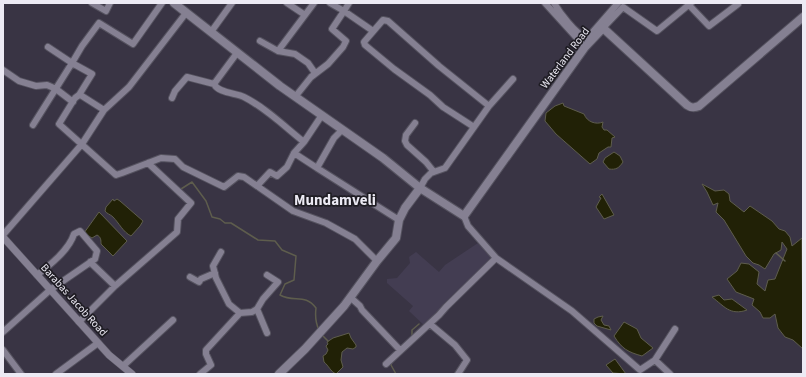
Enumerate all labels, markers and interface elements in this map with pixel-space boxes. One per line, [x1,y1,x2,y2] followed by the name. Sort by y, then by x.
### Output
[537,24,593,92] street label: Waterland Road
[294,190,376,211] district label: Mundamveli
[37,260,111,340] street label: Barabas Jacob Road

